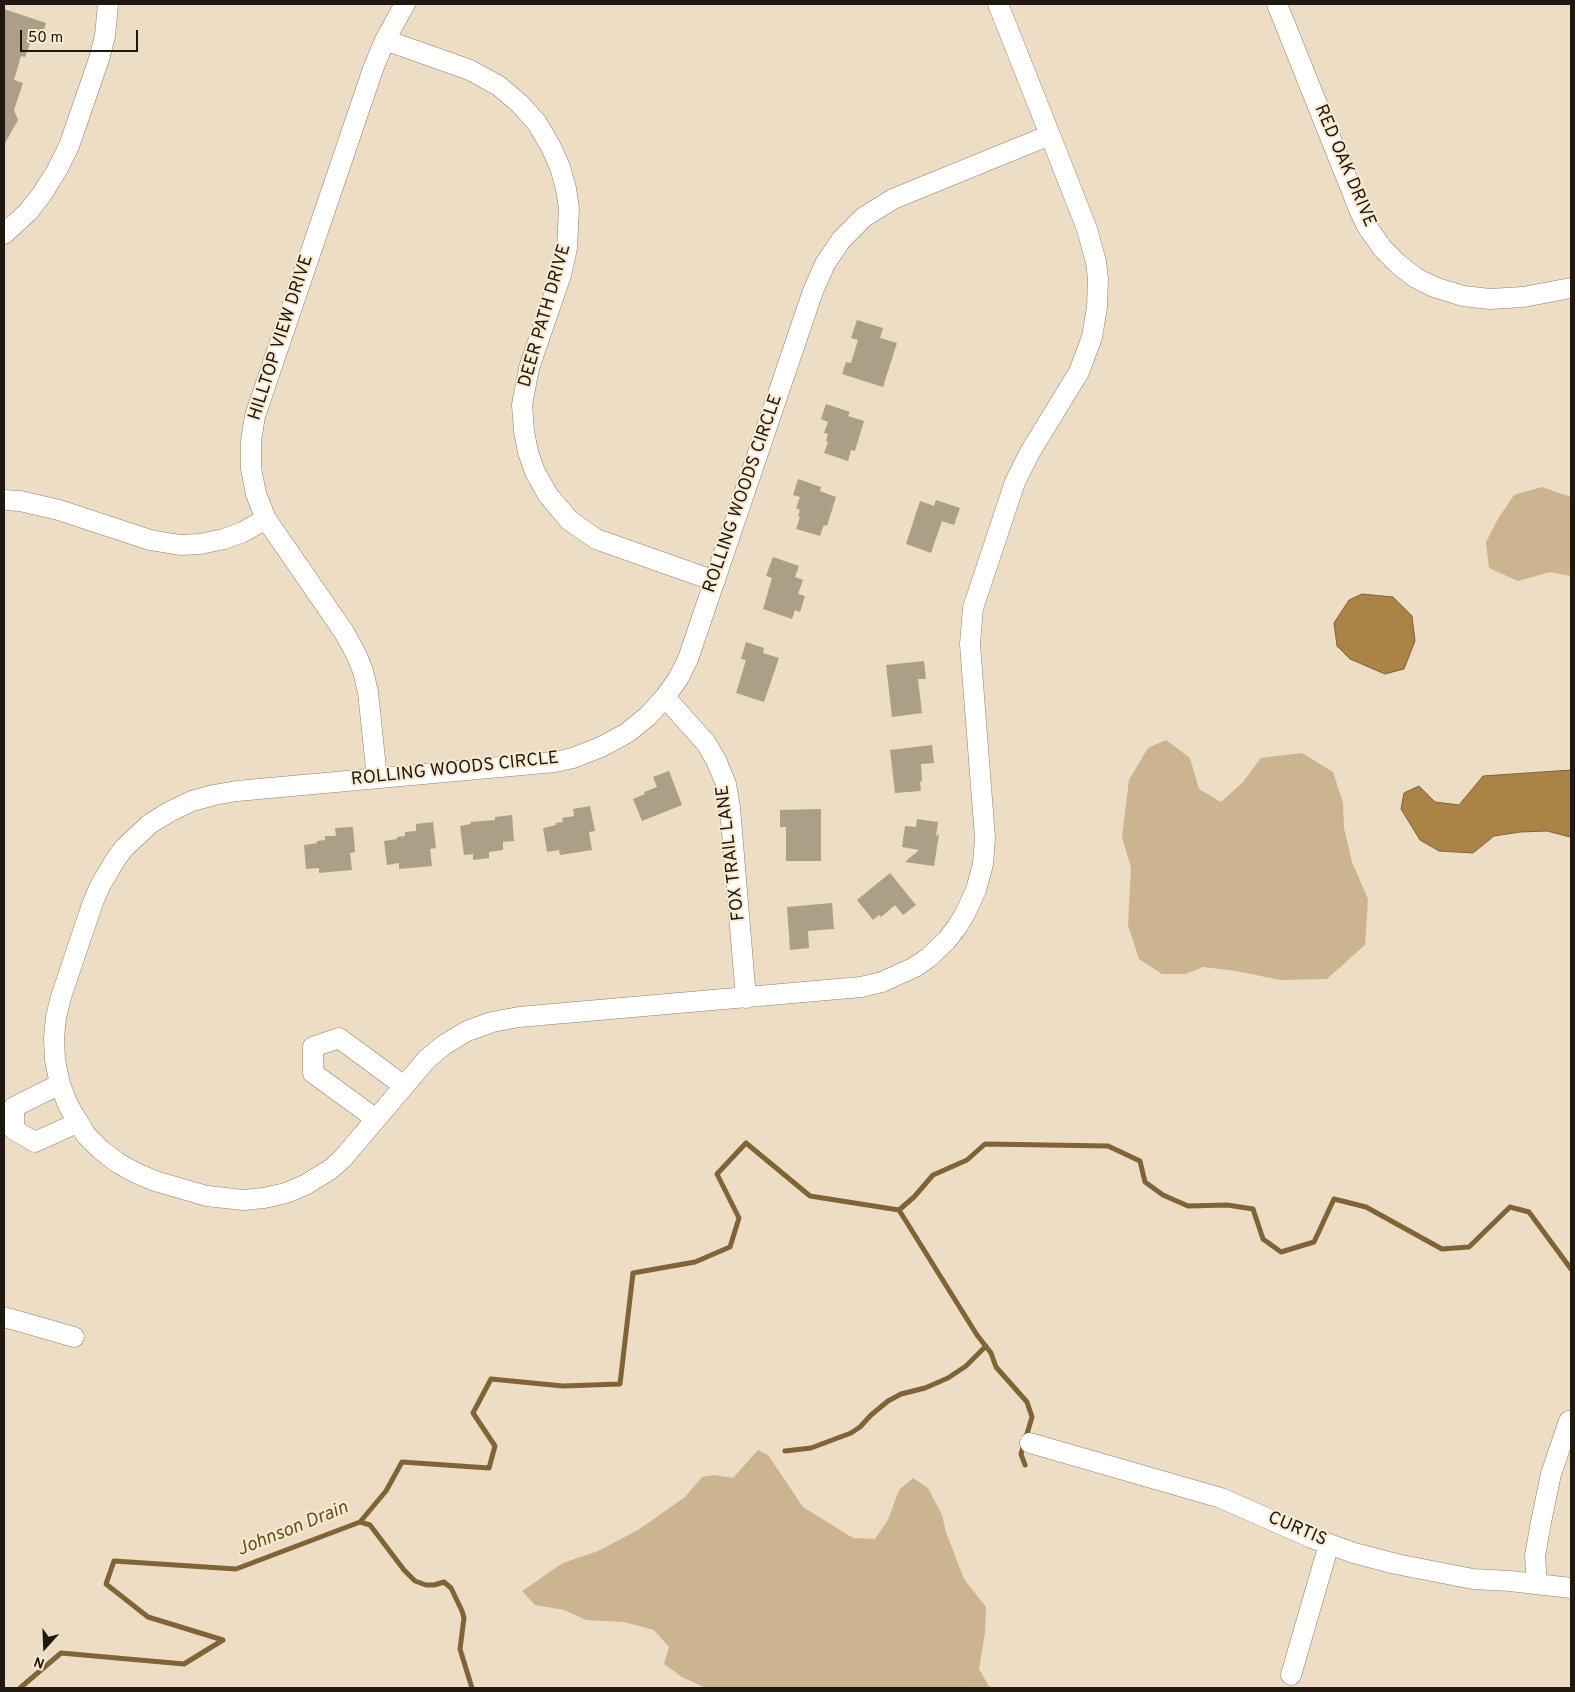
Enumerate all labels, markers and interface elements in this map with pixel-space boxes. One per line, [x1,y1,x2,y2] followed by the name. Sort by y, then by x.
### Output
[22,20,140,52] scale bar
[28,29,63,48] text: 50 m
[1309,102,1379,230] street label: RED OAK DRIVE
[515,242,577,390] street label: DEER PATH DRIVE
[245,253,319,423] street label: HILLTOP VIEW DRIVE
[700,392,788,596] street label: ROLLING WOODS CIRCLE
[350,748,560,792] street label: ROLLING WOODS CIRCLE
[713,784,751,922] street label: FOX TRAIL LANE
[234,1497,352,1563] water label: Johnson Drain
[1264,1508,1330,1552] street label: CURTIS
[20,1622,70,1672] north arrow
[32,1652,47,1671] text: N

